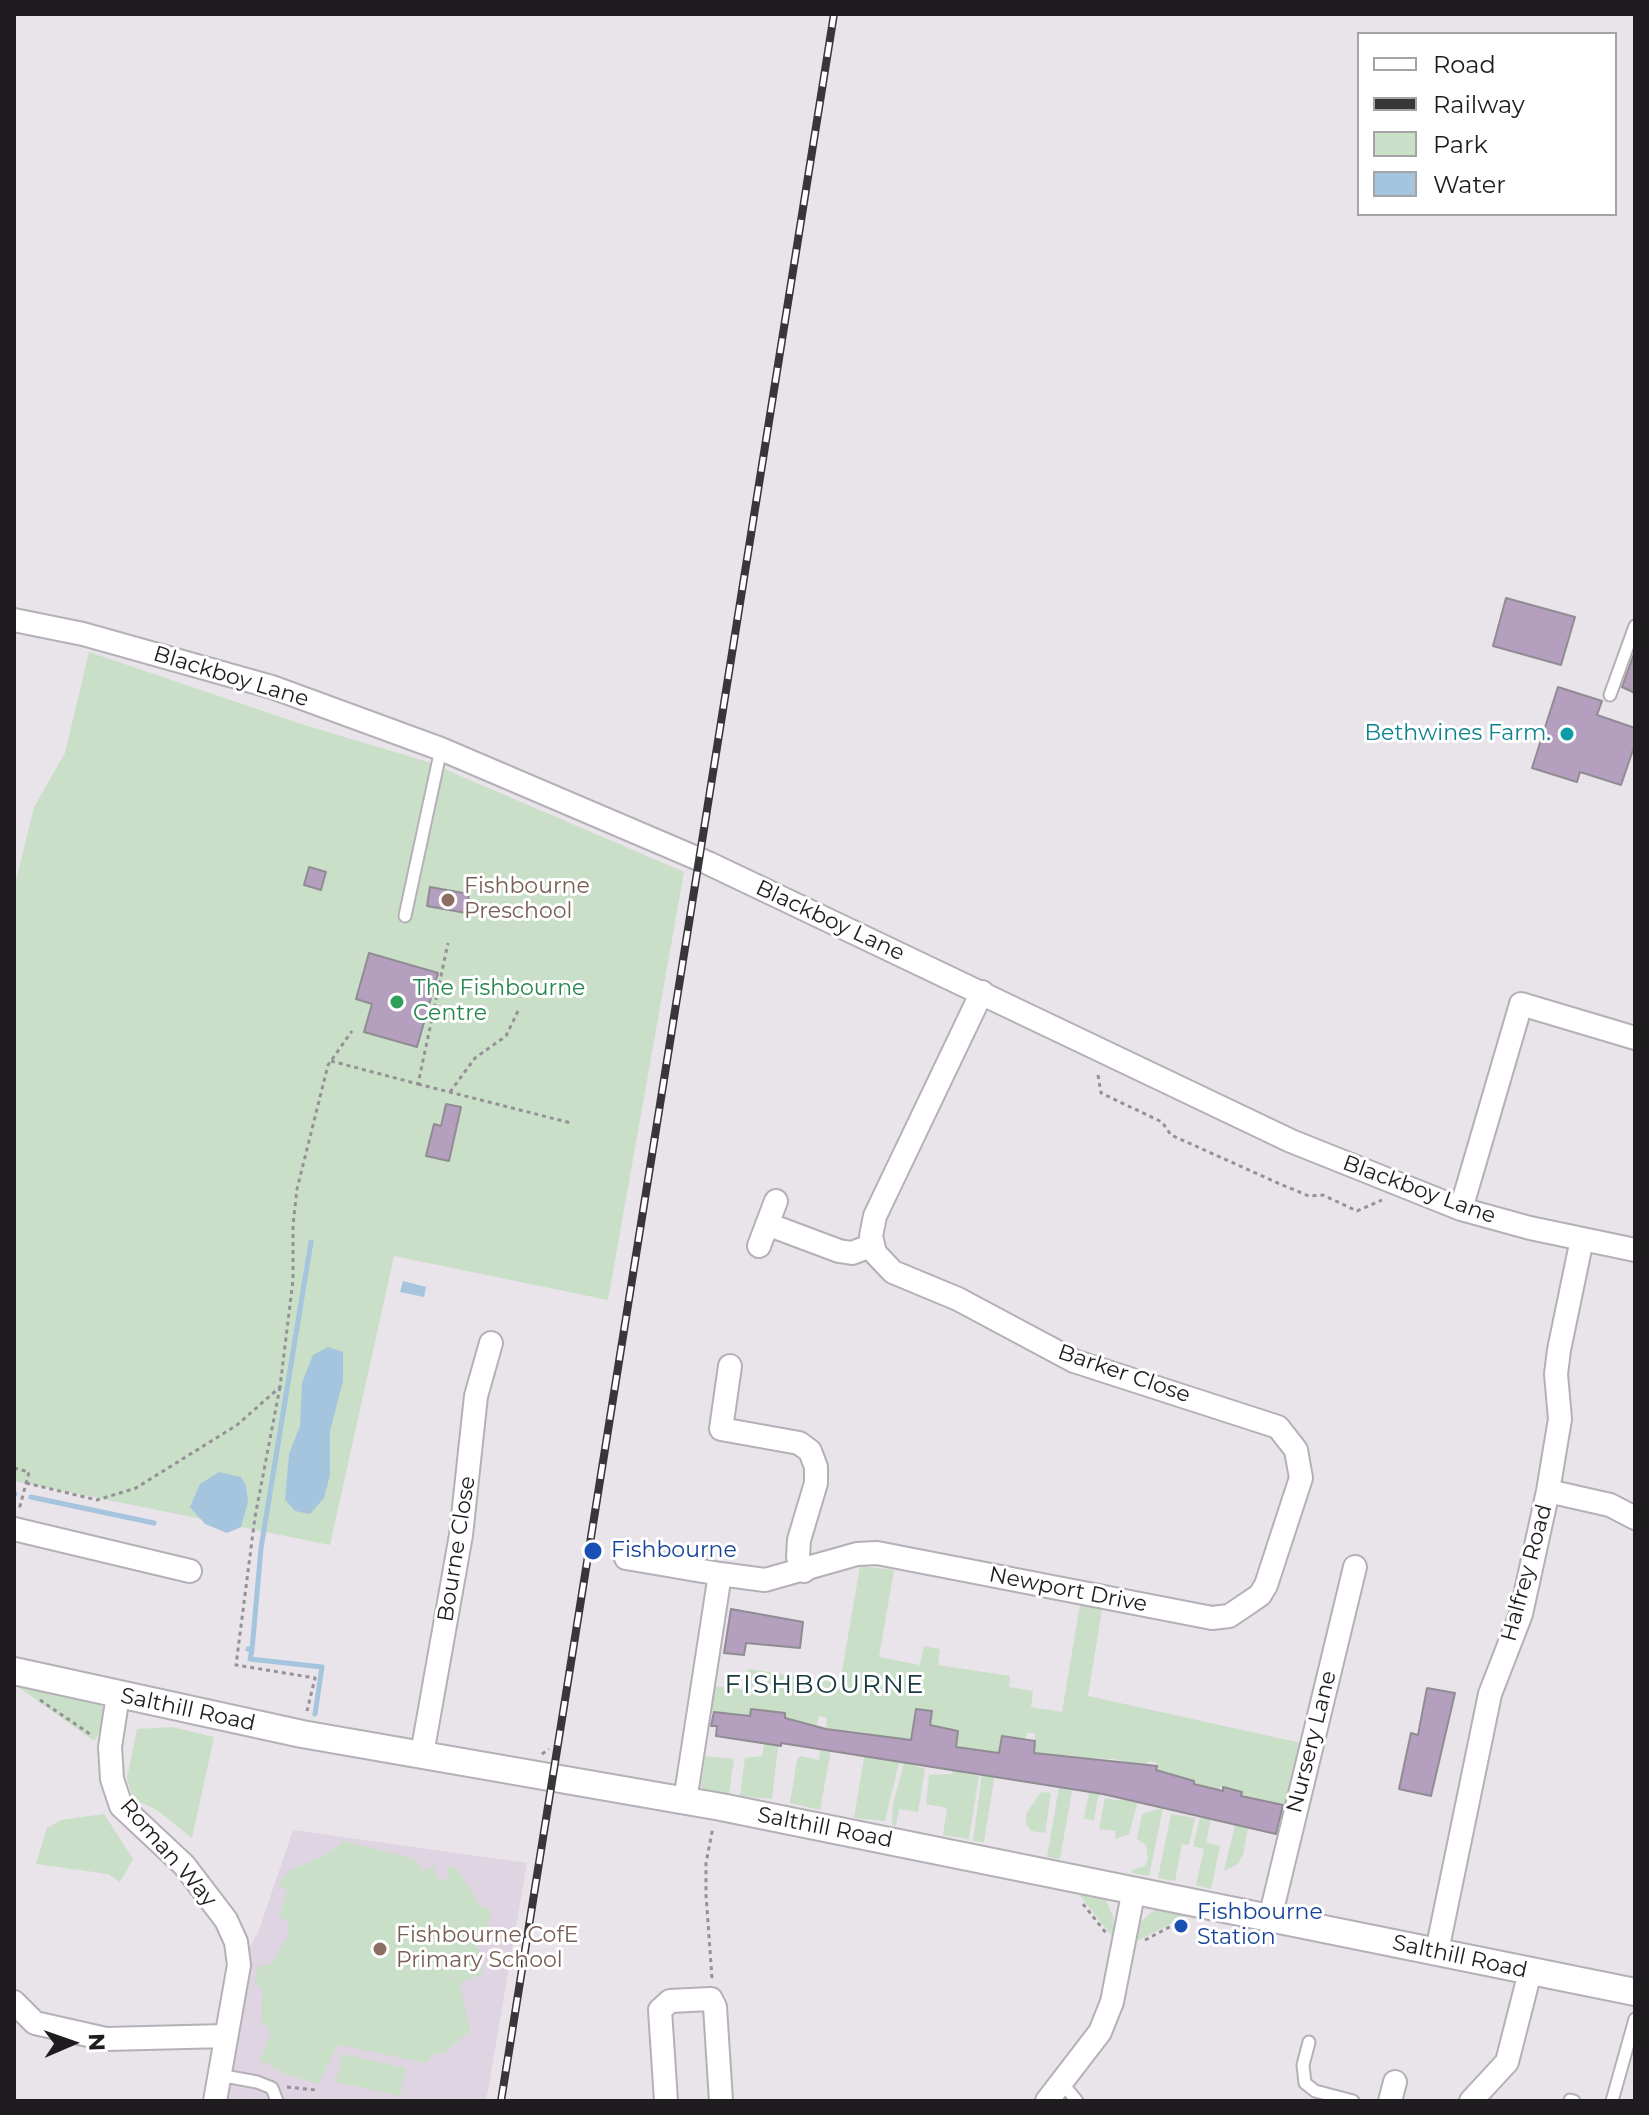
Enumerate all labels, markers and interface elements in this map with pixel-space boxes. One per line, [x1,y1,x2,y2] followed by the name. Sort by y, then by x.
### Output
[1357,32,1617,216] legend
[1433,50,1496,79] text: Road
[1433,90,1525,119] text: Railway
[1433,130,1488,159] text: Park
[1433,170,1506,199] text: Water
[150,641,312,713] street label: Blackboy Lane
[1365,721,1551,747] place label: Bethwines Farm.
[1558,725,1576,743] marker: Bethwines Farm.
[464,874,590,926] place label: Fishbourne Preschool
[751,875,909,967] street label: Blackboy Lane
[439,891,457,909] marker: Fishbourne Preschool
[413,976,585,1028] place label: The Fishbourne Centre
[388,993,406,1011] marker: The Fishbourne Centre
[1339,1150,1499,1230] street label: Blackboy Lane
[1054,1339,1194,1409] street label: Barker Close
[432,1474,482,1624] street label: Bourne Close
[1496,1501,1558,1645] street label: Halfrey Road
[611,1538,737,1564] place label: Fishbourne
[582,1540,604,1562] marker: Fishbourne
[987,1562,1149,1618] street label: Newport Drive
[1282,1668,1342,1816] street label: Nursery Lane
[725,1669,925,1701] district label: FISHBOURNE
[118,1683,258,1737] street label: Salthill Road
[114,1794,222,1912] street label: Roman Way
[755,1802,895,1854] street label: Salthill Road
[1197,1900,1323,1952] place label: Fishbourne Station
[1172,1917,1190,1935] marker: Fishbourne Station
[396,1923,579,1974] place label: Fishbourne CofE Primary School
[1390,1930,1530,1984] street label: Salthill Road
[371,1940,389,1958] marker: Fishbourne CofE Primary School
[32,2003,112,2083] north arrow
[83,2033,110,2052] text: N

